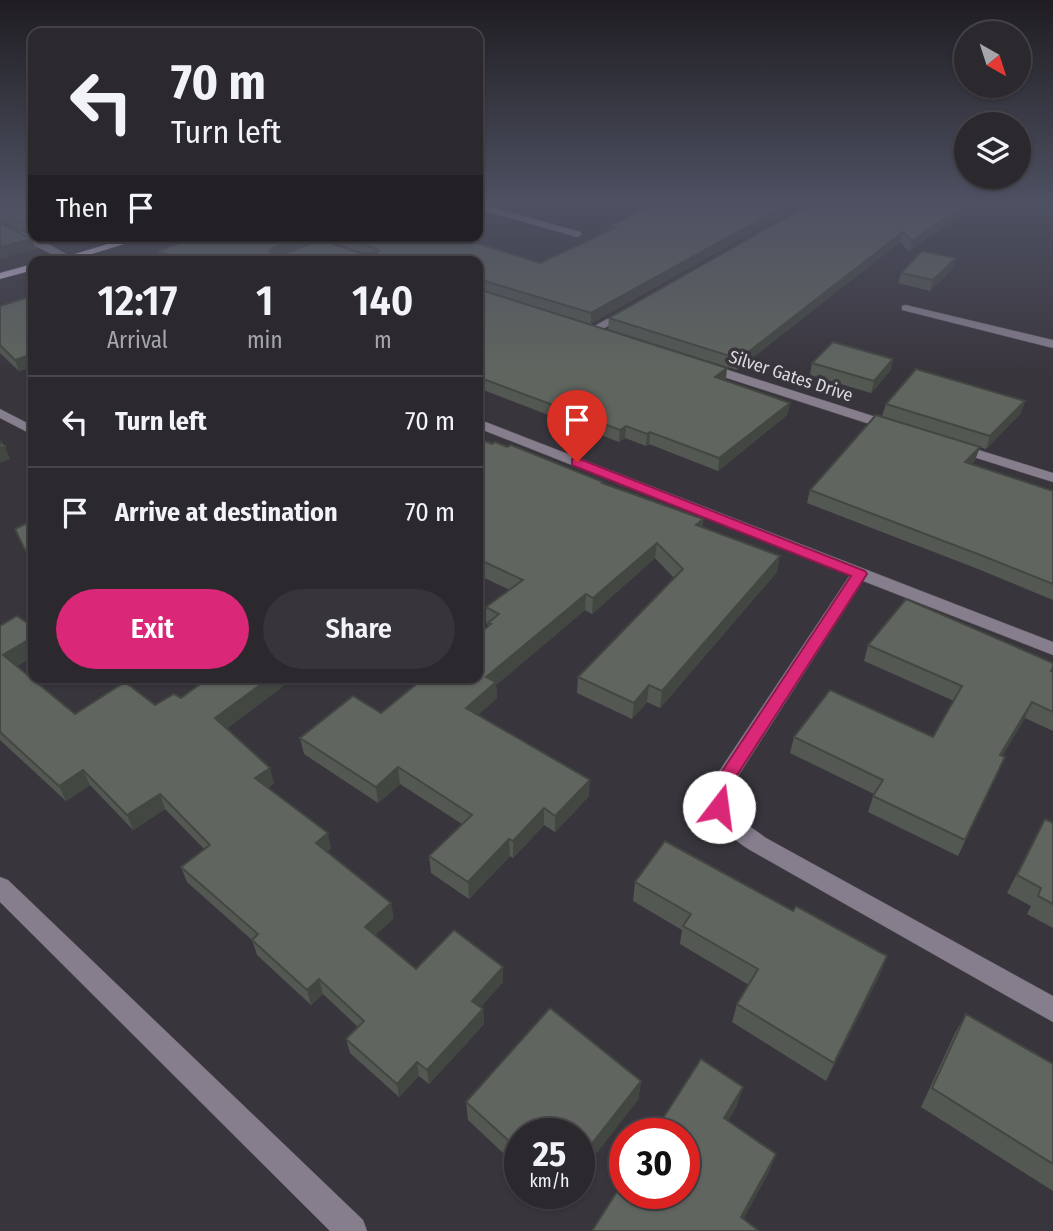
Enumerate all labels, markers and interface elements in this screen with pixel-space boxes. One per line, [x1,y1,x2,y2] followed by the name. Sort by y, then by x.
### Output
[954,21,1031,98] north arrow
[954,21,1031,189] map controls
[171,53,266,112] text: 70 m
[56,56,147,147] icon: left
[954,112,1031,189] button: layers
[171,113,281,151] text: Turn left
[122,189,160,227] icon: arrive
[56,193,108,224] text: Then
[98,276,177,326] text: 12:17
[256,276,273,326] text: 1
[352,276,413,326] text: 140
[107,326,168,354] text: Arrival
[247,326,283,354] text: min
[374,326,392,354] text: m
[726,346,856,406] street label: Silver Gates Drive
[547,390,607,462] pin
[558,401,596,439] icon: arrive
[56,403,94,441] icon: left
[115,406,207,437] text: Turn left
[405,406,455,437] text: 70 m
[56,494,94,532] icon: arrive
[115,497,338,528] text: Arrive at destination
[405,497,455,528] text: 70 m
[56,589,249,669] button: Exit
[263,589,455,669] button: Share
[682,770,756,844] position arrow
[609,1118,700,1209] speed limit sign: 30
[533,1133,566,1175] text: 25
[529,1170,570,1192] text: km/h

